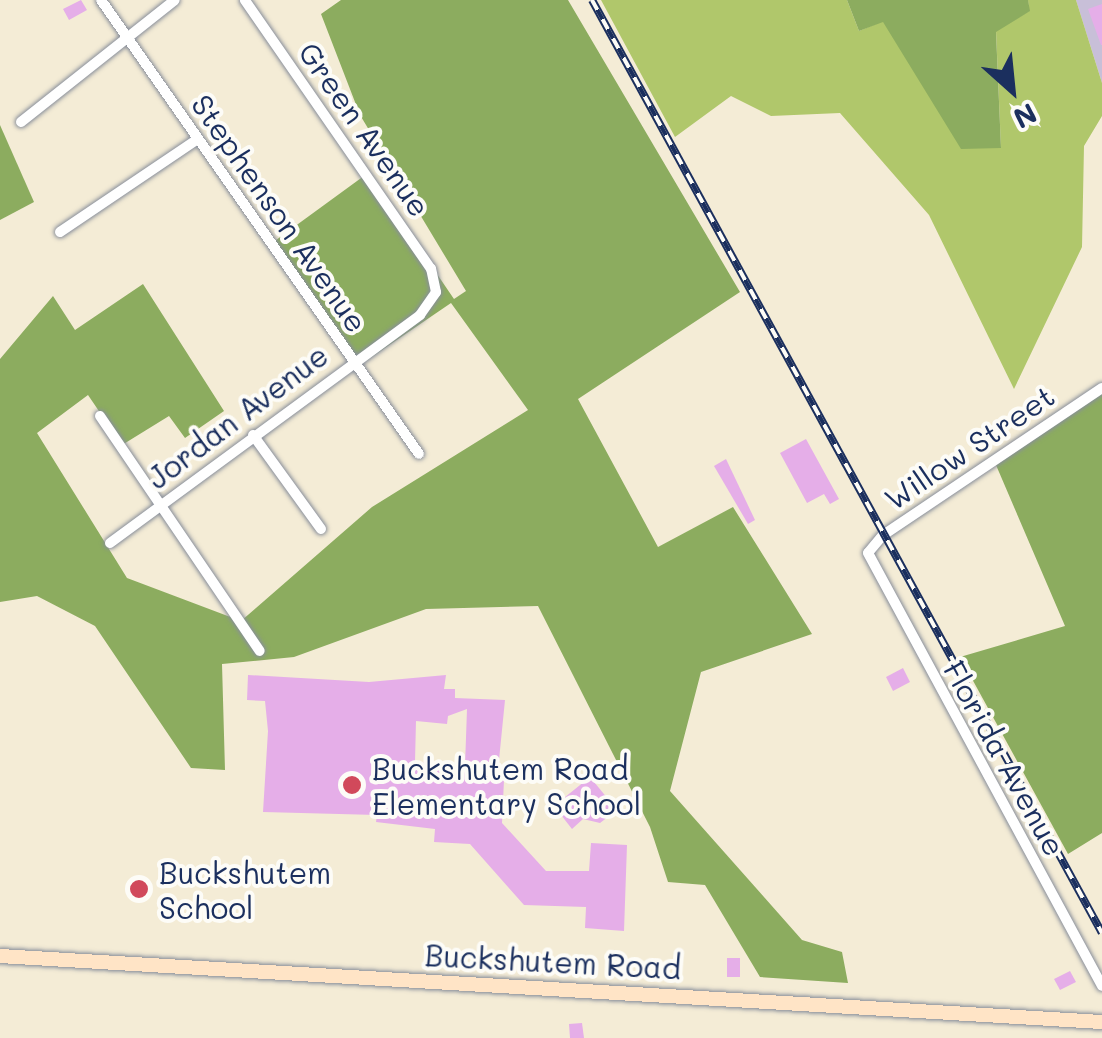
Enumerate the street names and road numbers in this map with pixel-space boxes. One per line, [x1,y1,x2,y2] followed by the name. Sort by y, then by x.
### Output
[292,35,438,223] street label: Green Avenue
[184,87,376,339] street label: Stephenson Avenue
[139,336,335,496] street label: Jordan Avenue
[877,377,1061,517] street label: Willow Street
[937,654,1073,862] street label: Florida Avenue
[424,936,682,986] street label: Buckshutem Road

